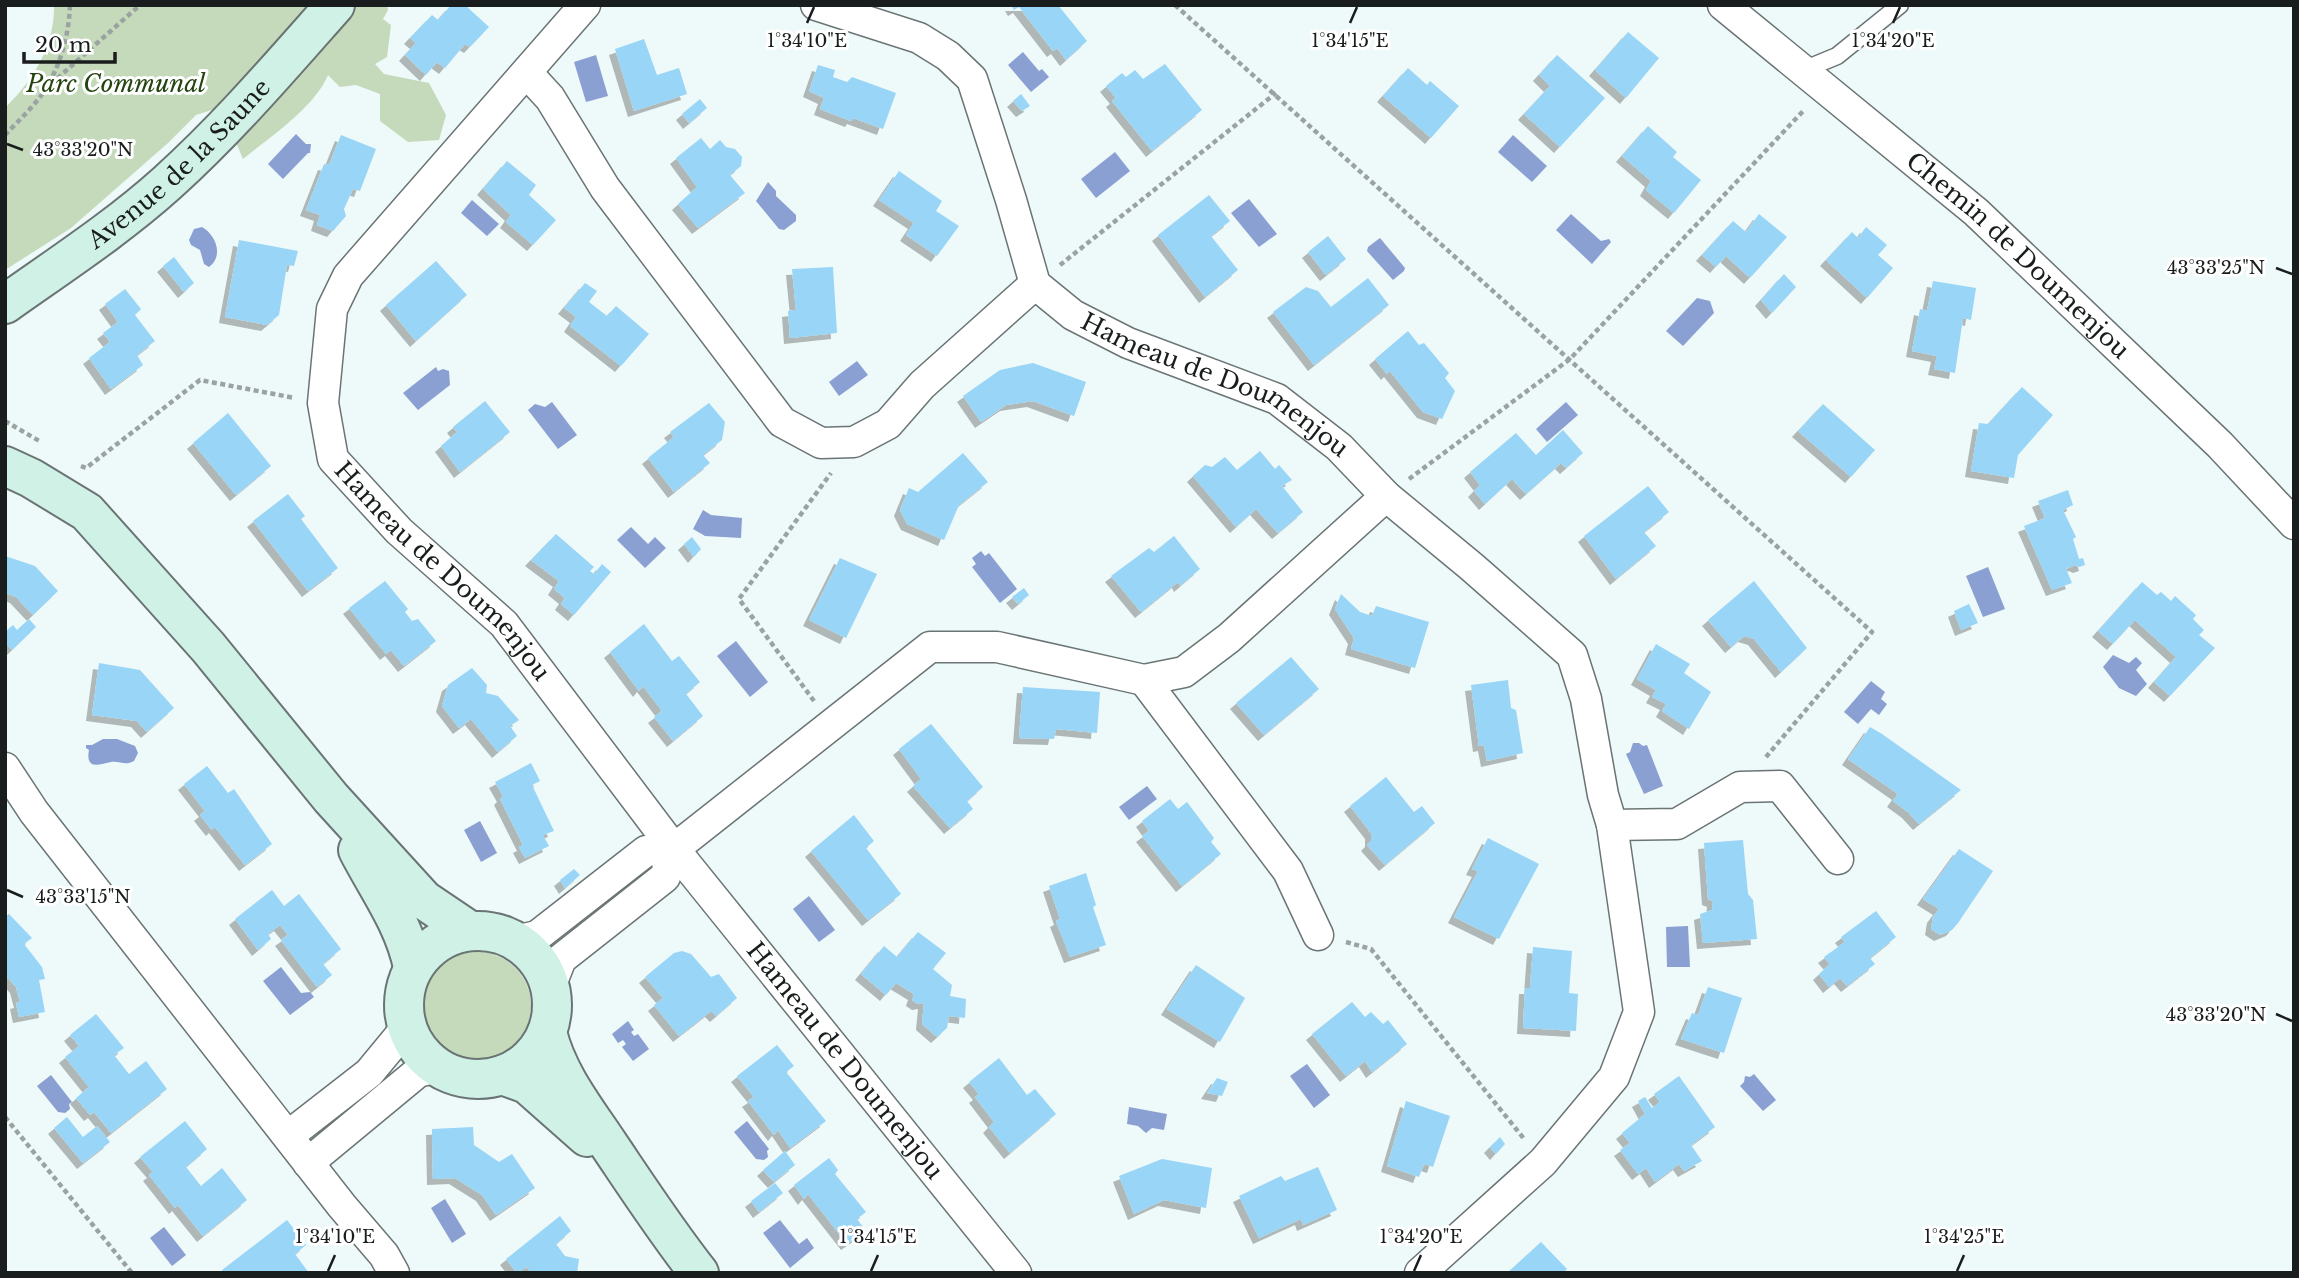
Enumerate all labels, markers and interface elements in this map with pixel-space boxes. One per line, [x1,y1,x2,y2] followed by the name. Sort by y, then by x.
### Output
[24,21,116,65] scale bar
[767,30,847,52] text: 1°34'10"E
[1311,30,1389,52] text: 1°34'15"E
[1851,30,1935,52] text: 1°34'20"E
[35,32,92,58] text: 20 m
[25,69,206,98] park label: Parc Communal
[81,73,276,256] street label: Avenue de la Saune
[33,139,133,161] text: 43°33'20"N
[1901,146,2135,364] street label: Chemin de Doumenjou
[2167,257,2265,279] text: 43°33'25"N
[1076,307,1354,463] street label: Hameau de Doumenjou
[329,455,557,686] street label: Hameau de Doumenjou
[36,886,131,908] text: 43°33'15"N
[741,936,950,1185] street label: Hameau de Doumenjou
[2166,1004,2266,1026] text: 43°33'20"N
[295,1226,375,1248] text: 1°34'10"E
[839,1226,917,1248] text: 1°34'15"E
[1379,1226,1463,1248] text: 1°34'20"E
[1924,1226,2004,1248] text: 1°34'25"E

